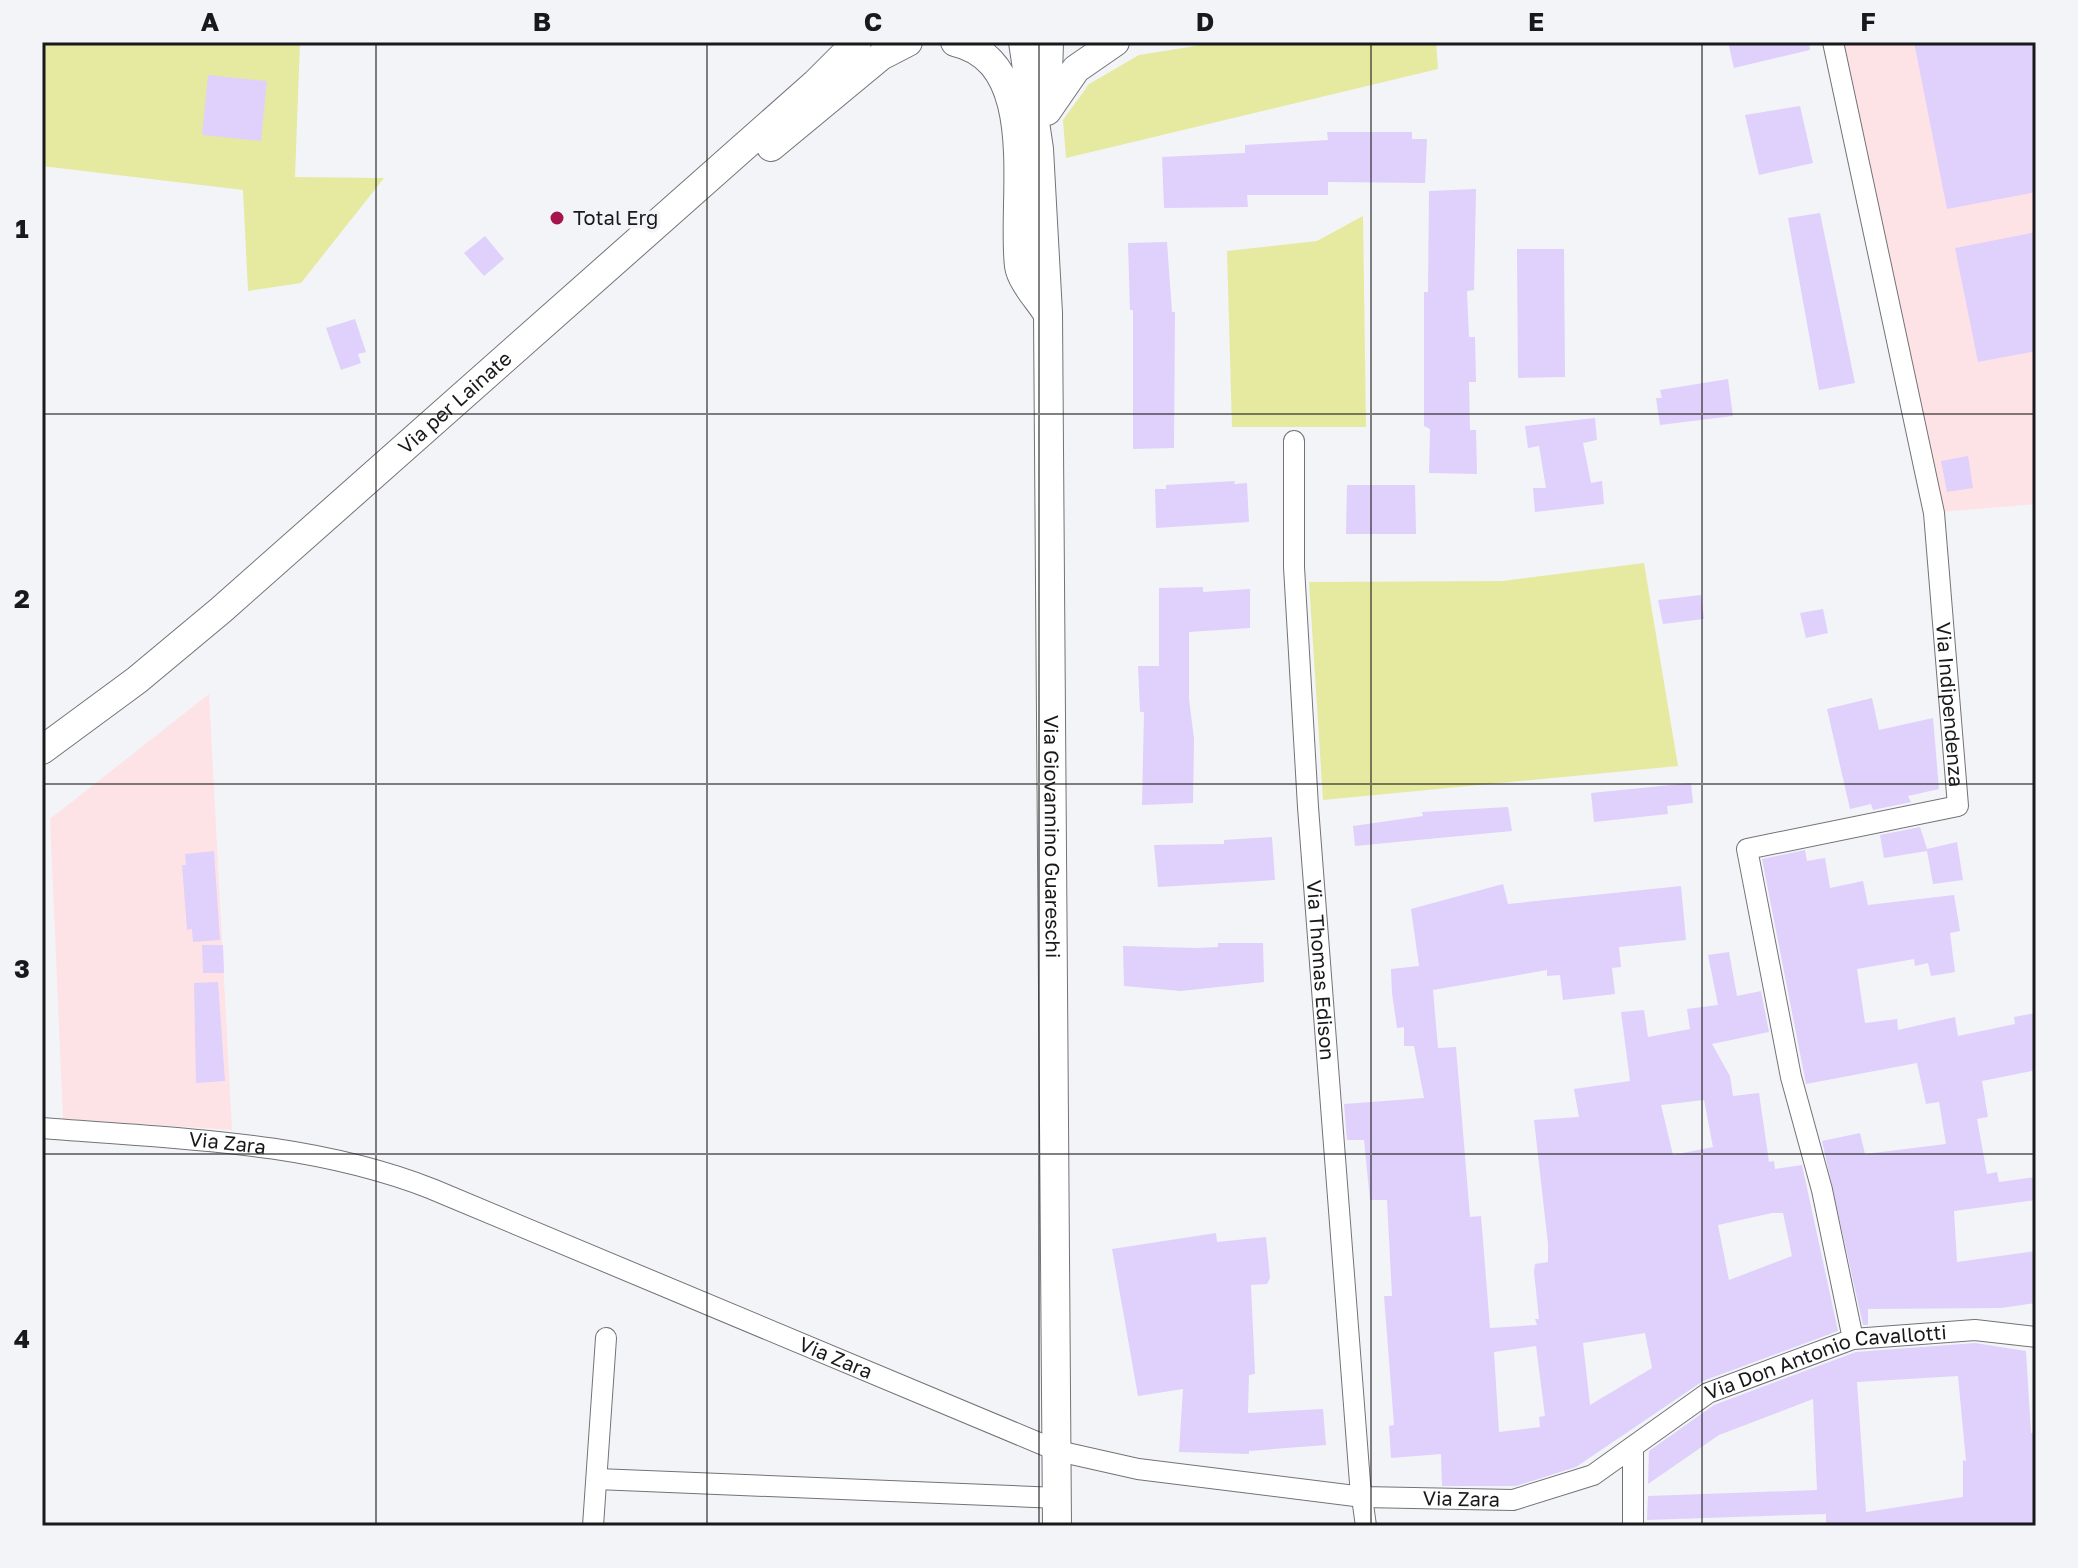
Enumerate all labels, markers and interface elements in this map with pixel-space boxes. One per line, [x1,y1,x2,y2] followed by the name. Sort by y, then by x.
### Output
[201,6,220,37] text: A
[533,6,551,37] text: B
[864,6,882,37] text: C
[1196,6,1214,37] text: D
[1528,6,1544,37] text: E
[1860,6,1876,37] text: F
[573,205,658,229] place label: Total Erg
[548,209,566,227] marker: Total Erg
[15,213,29,244] text: 1
[393,346,516,458] street label: Via per Lainate
[14,583,30,614] text: 2
[1932,621,1969,788] street label: Via Indipendenza
[1040,715,1066,958] street label: Via Giovannino Guareschi
[1303,879,1340,1061] street label: Via Thomas Edison
[14,953,30,984] text: 3
[188,1126,268,1159] street label: Via Zara
[1701,1319,1947,1404] street label: Via Don Antonio Cavallotti
[14,1323,30,1354] text: 4
[796,1331,876,1383] street label: Via Zara
[1422,1485,1500,1511] street label: Via Zara

